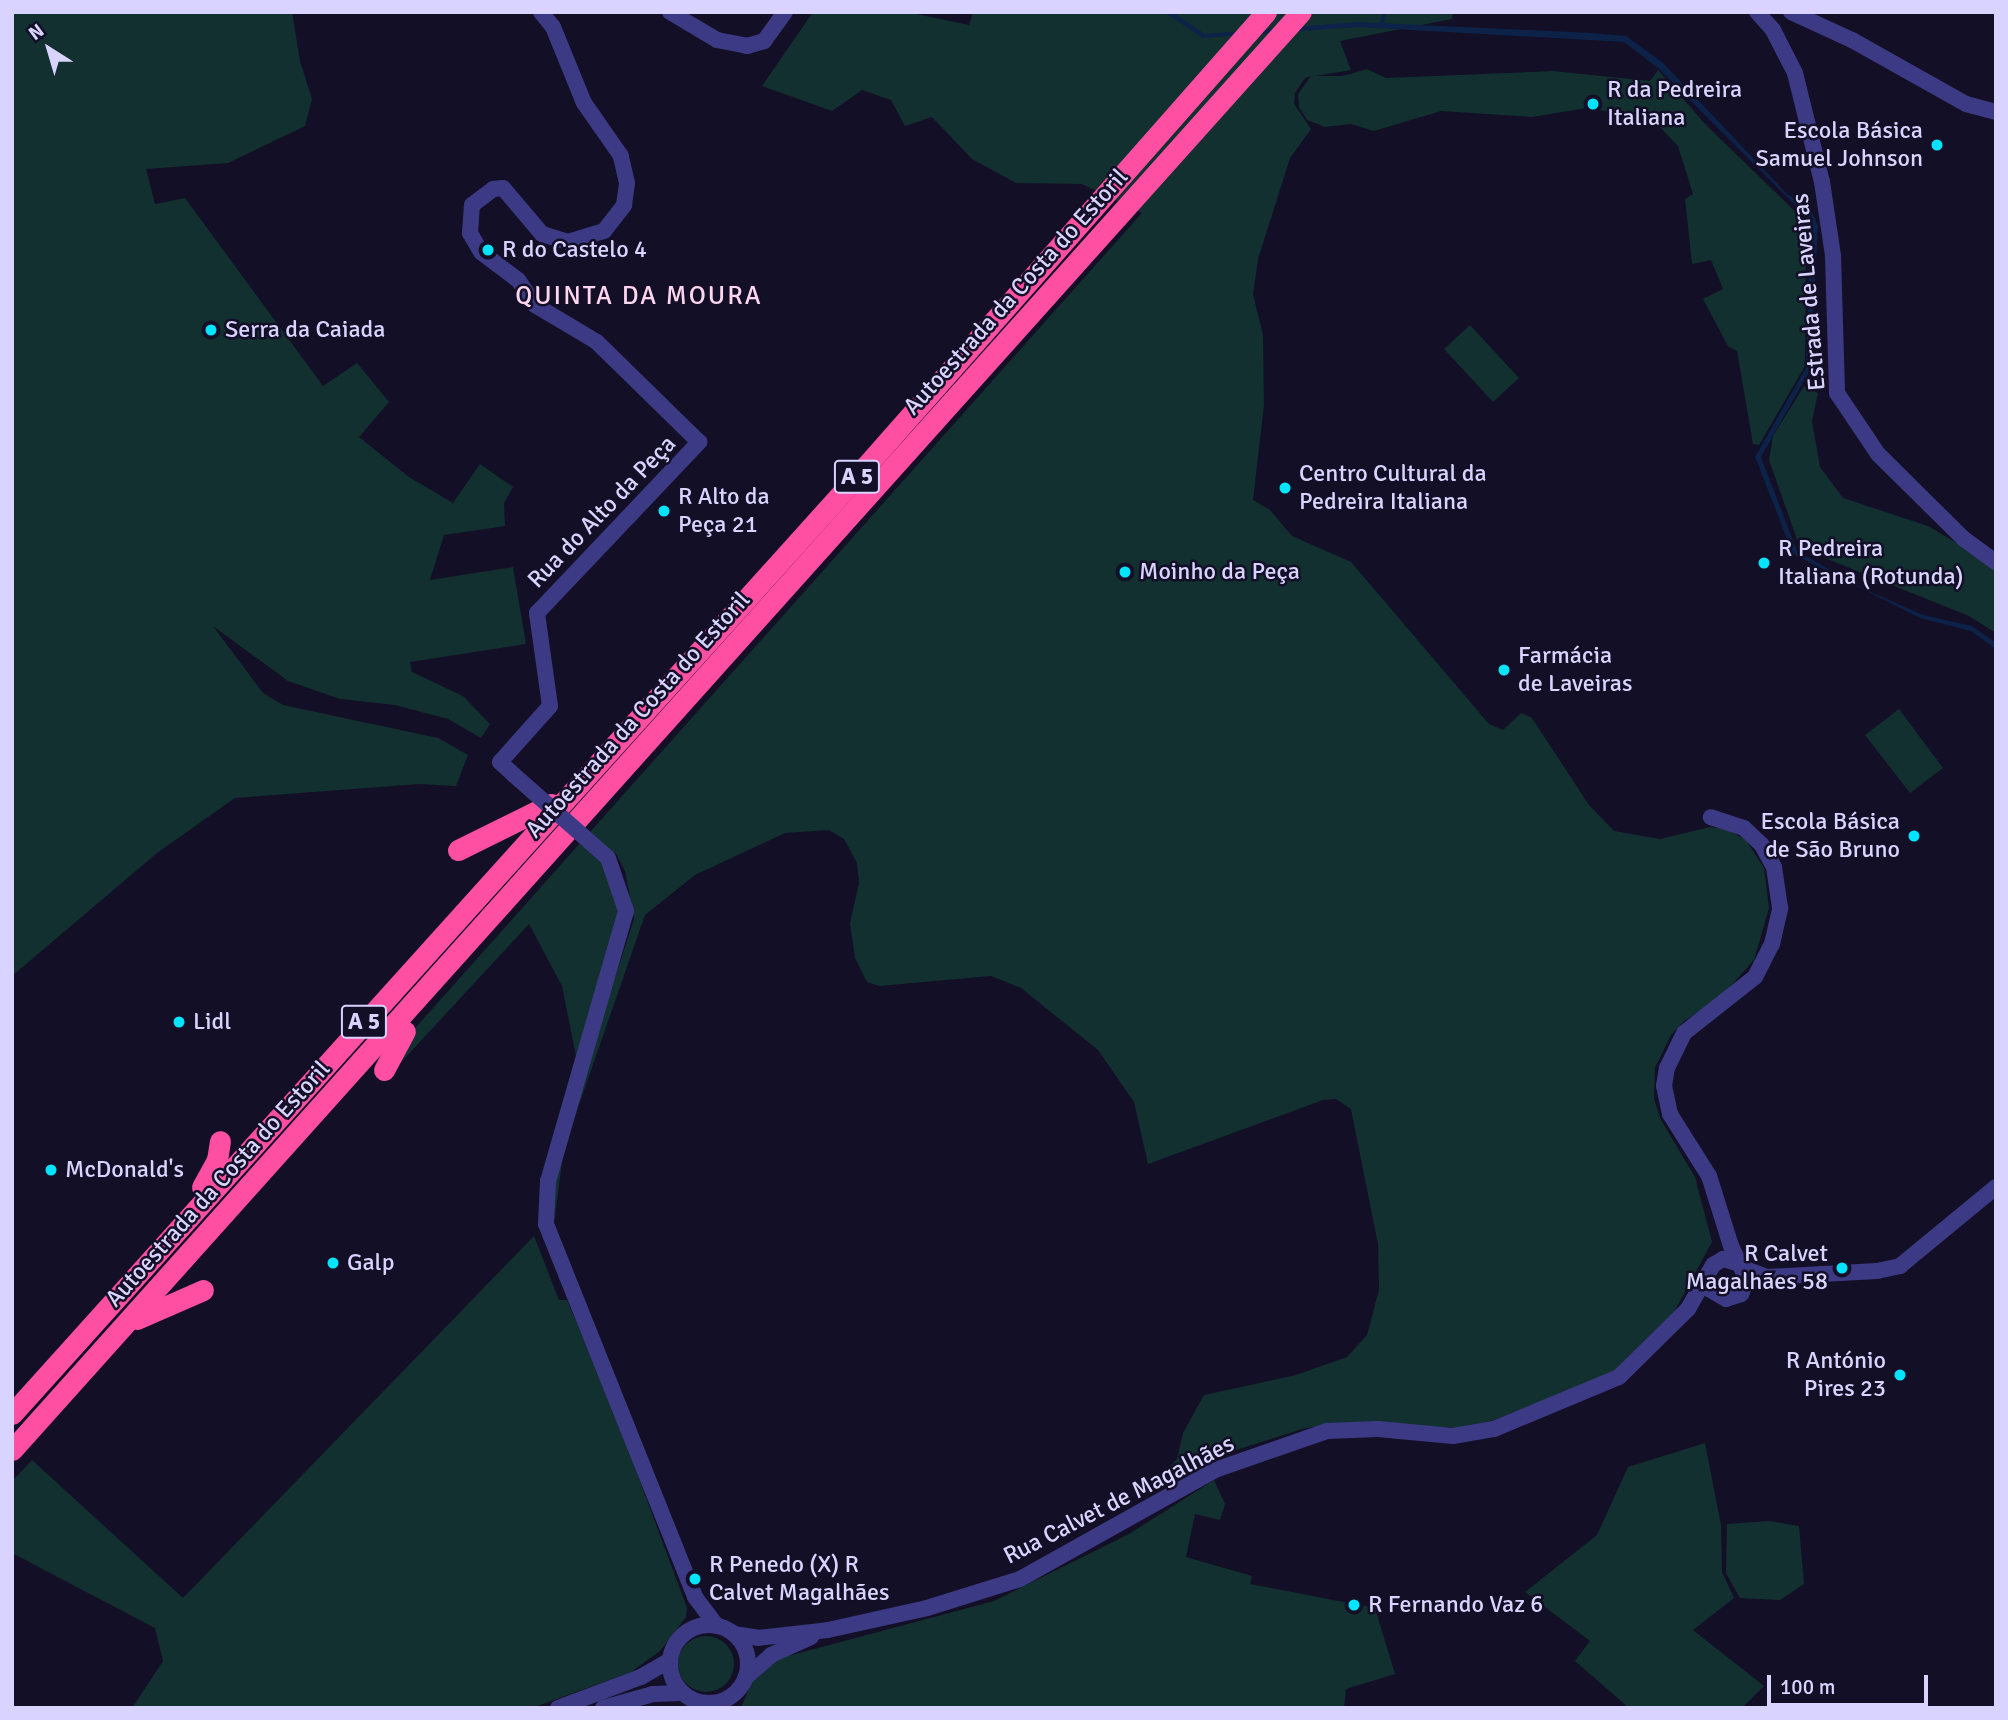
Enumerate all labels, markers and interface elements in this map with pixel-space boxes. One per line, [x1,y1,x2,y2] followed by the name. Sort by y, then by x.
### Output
[14,14,84,84] north arrow
[24,19,49,46] text: N
[1607,76,1742,132] place label: R da Pedreira Italiana
[1585,96,1601,112] marker: R da Pedreira Italiana
[1755,117,1923,173] place label: Escola Básica Samuel Johnson
[1929,137,1945,153] marker: Escola Básica Samuel Johnson
[898,163,1134,421] street label: Autoestrada da Costa do Estoril
[1786,192,1832,392] street label: Estrada de Laveiras
[502,236,647,264] place label: R do Castelo 4
[480,242,496,258] marker: R do Castelo 4
[517,281,761,313] district label: QUINTA DA MOURA
[225,316,385,344] place label: Serra da Caiada
[203,322,219,338] marker: Serra da Caiada
[522,430,682,594] street label: Rua do Alto da Peça
[832,457,882,496] road number: A 5
[1299,460,1487,516] place label: Centro Cultural da Pedreira Italiana
[1277,480,1293,496] marker: Centro Cultural da Pedreira Italiana
[678,483,770,539] place label: R Alto da Peça 21
[656,503,672,519] marker: R Alto da Peça 21
[1778,535,1964,591] place label: R Pedreira Italiana (Rotunda)
[1756,555,1772,571] marker: R Pedreira Italiana (Rotunda)
[1139,558,1300,586] place label: Moinho da Peça
[1117,564,1133,580] marker: Moinho da Peça
[520,586,756,844] street label: Autoestrada da Costa do Estoril
[1518,642,1633,698] place label: Farmácia de Laveiras
[1496,662,1512,678] marker: Farmácia de Laveiras
[1761,808,1900,864] place label: Escola Básica de São Bruno
[1906,828,1922,844] marker: Escola Básica de São Bruno
[340,1002,388,1042] road number: A 5
[193,1008,231,1036] place label: Lidl
[171,1014,187,1030] marker: Lidl
[100,1055,336,1313] street label: Autoestrada da Costa do Estoril
[65,1156,184,1184] place label: McDonald's
[43,1162,59,1178] marker: McDonald's
[1686,1240,1828,1296] place label: R Calvet Magalhães 58
[347,1249,394,1277] place label: Galp
[325,1255,341,1271] marker: Galp
[1834,1260,1850,1276] marker: R Calvet Magalhães 58
[1786,1347,1886,1403] place label: R António Pires 23
[1892,1367,1908,1383] marker: R António Pires 23
[999,1429,1239,1571] street label: Rua Calvet de Magalhães
[709,1551,890,1607] place label: R Penedo (X) R Calvet Magalhães
[687,1571,703,1587] marker: R Penedo (X) R Calvet Magalhães
[1368,1591,1543,1619] place label: R Fernando Vaz 6
[1346,1597,1362,1613] marker: R Fernando Vaz 6
[1770,1660,1931,1704] scale bar
[1780,1674,1835,1700] text: 100 m

